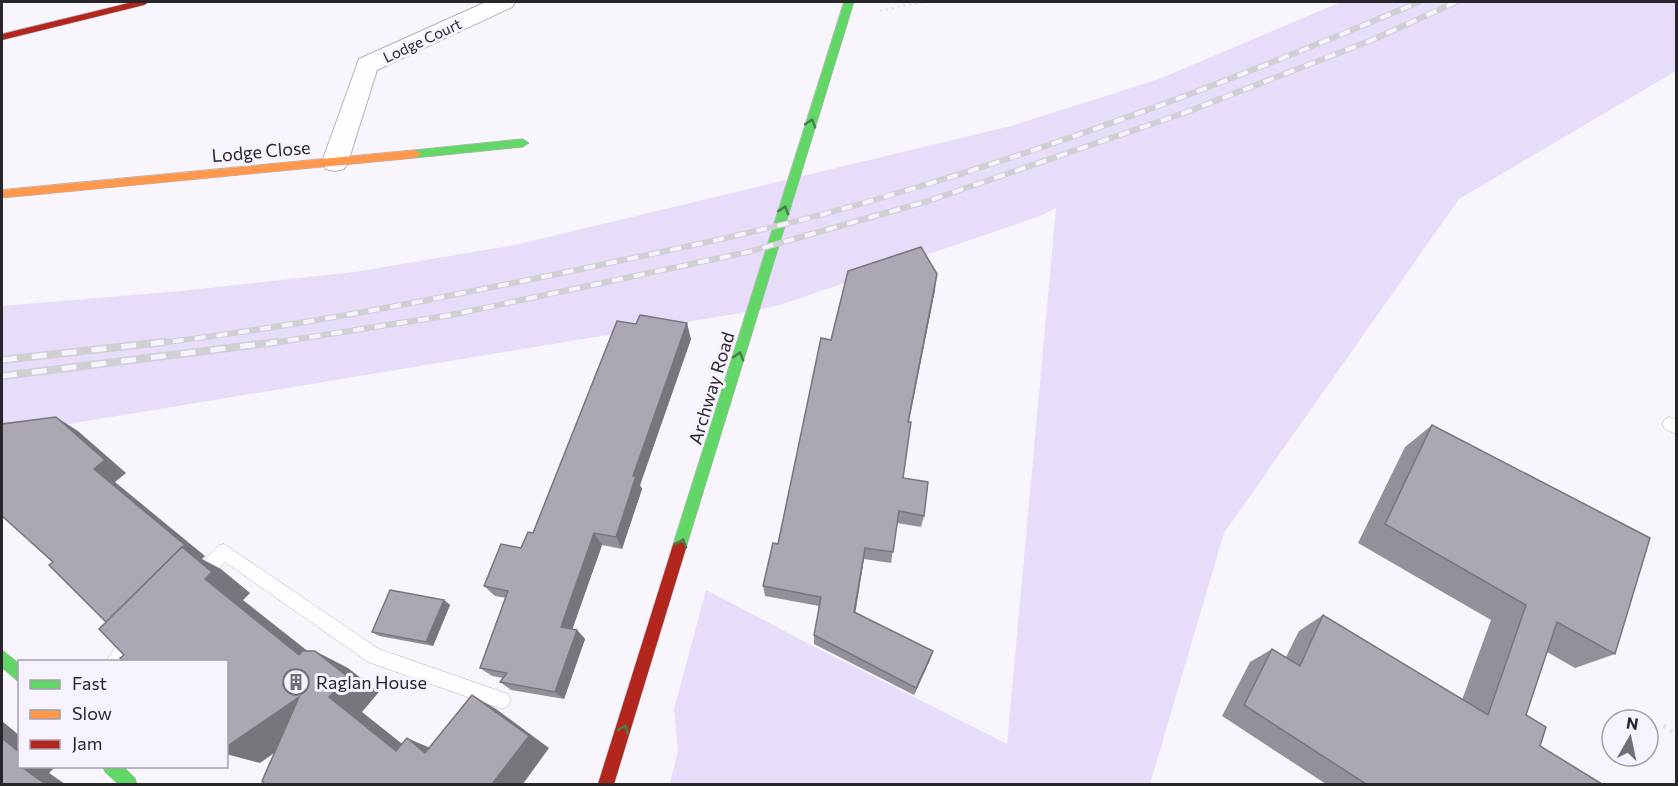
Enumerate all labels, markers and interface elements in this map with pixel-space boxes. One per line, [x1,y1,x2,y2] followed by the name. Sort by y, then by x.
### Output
[380,14,464,66] street label: Lodge Court
[804,118,817,129] one-way arrow
[211,136,311,166] street label: Lodge Close
[777,205,789,216] one-way arrow
[683,329,739,447] street label: Archway Road
[732,351,744,362] one-way arrow
[675,538,687,549] one-way arrow
[18,660,228,768] legend
[281,667,311,697] building icon: Raglan House
[316,671,427,693] place label: Raglan House
[72,672,107,694] text: Fast
[72,702,112,724] text: Slow
[1600,708,1660,768] north arrow
[1625,712,1640,733] text: N
[617,724,629,735] one-way arrow
[72,732,102,754] text: Jam

